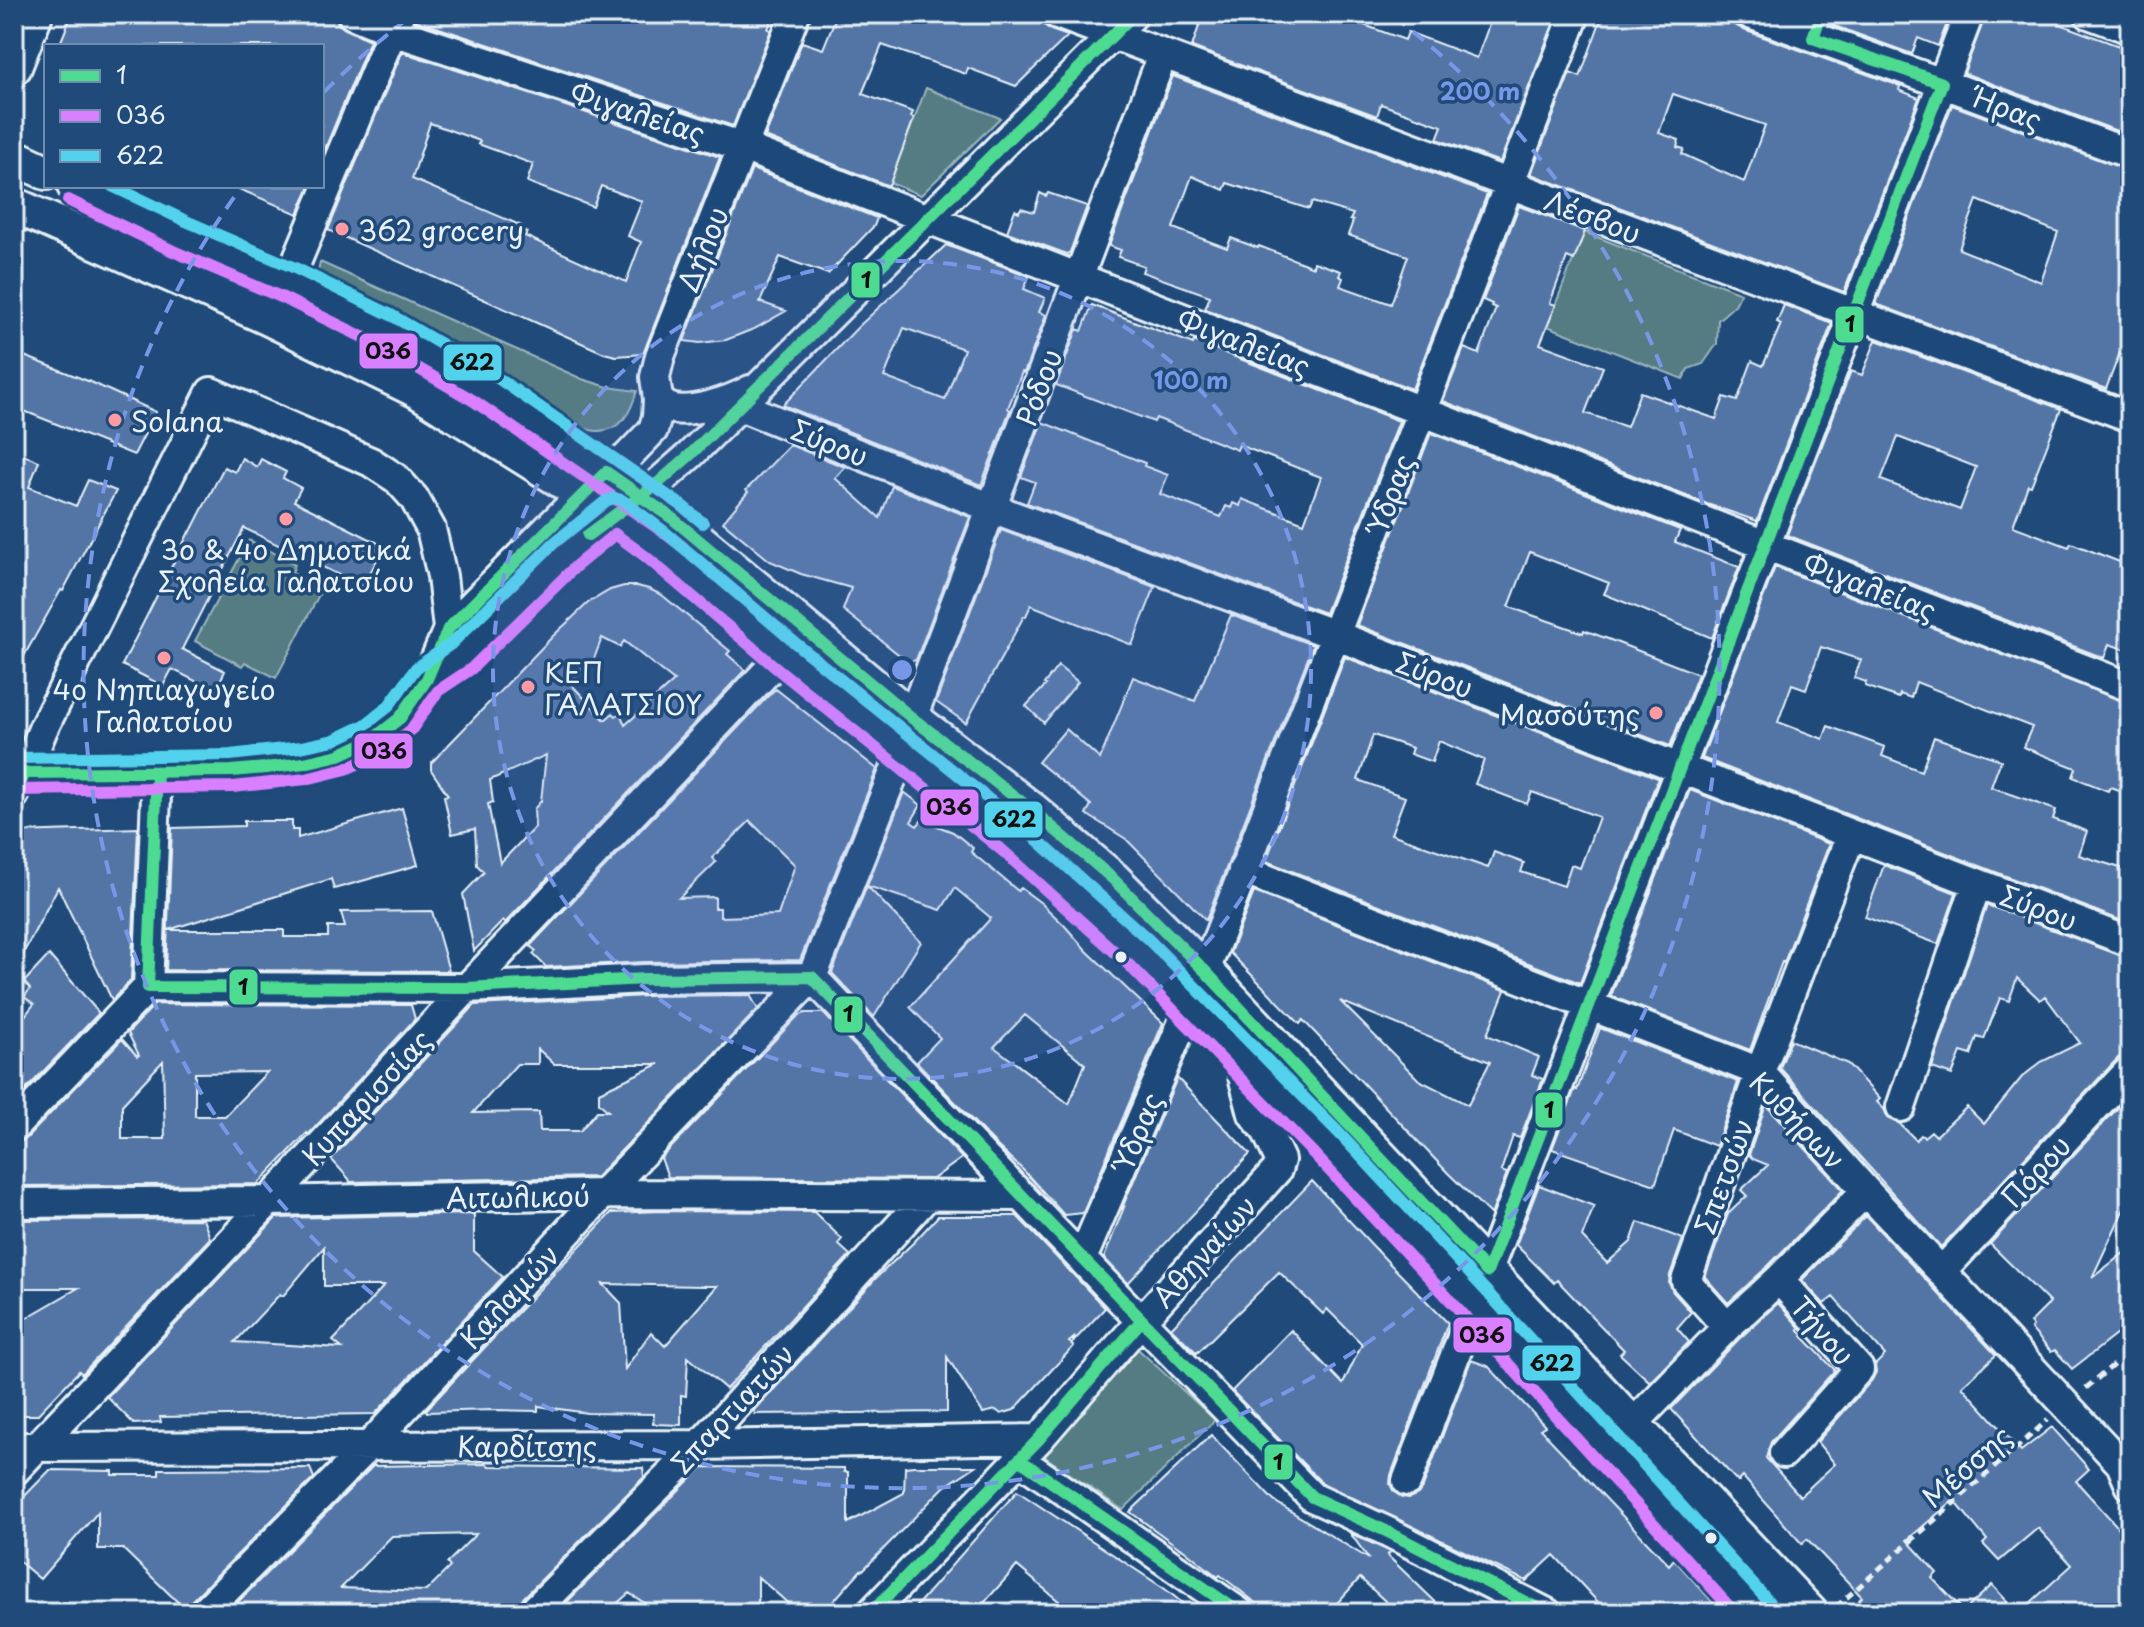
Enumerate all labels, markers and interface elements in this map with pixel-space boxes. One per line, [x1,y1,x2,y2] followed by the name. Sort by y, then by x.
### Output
[44,44,324,188] legend
[116,56,127,92] text: 1
[565,70,711,154] street label: Φιγαλείας
[1440,72,1520,108] text: 200 m
[1964,74,2049,141] street label: Ήρας
[116,96,166,132] text: 036
[116,136,164,172] text: 622
[1539,178,1647,254] street label: Λέσβου
[665,200,739,298] street label: Δήλου
[358,208,524,251] place label: 362 grocery
[333,220,351,238] marker: 362 grocery
[850,261,881,299] line badge: 1
[861,262,871,295] text: 1
[1171,297,1317,387] street label: Φιγαλείας
[1834,305,1865,344] line badge: 1
[1845,306,1855,339] text: 1
[358,332,419,370] line badge: 036
[365,333,411,366] text: 036
[1004,342,1072,432] street label: Ρόδου
[442,343,503,382] line badge: 622
[450,344,494,377] text: 622
[1154,361,1228,397] text: 100 m
[131,399,224,442] place label: Solana
[785,407,875,477] street label: Σύρου
[106,411,124,429] marker: Solana
[1354,448,1425,543] street label: Ύδρας
[277,510,295,528] marker: 3ο & 4ο Δημοτικά Σχολεία Γαλατσίου
[158,527,414,602] place label: 3ο & 4ο Δημοτικά Σχολεία Γαλατσίου
[1797,541,1943,631] street label: Φιγαλείας
[1390,640,1480,708] street label: Σύρου
[155,649,173,667] marker: 4ο Νηπιαγωγείο Γαλατσίου
[544,650,702,725] place label: ΚΕΠ ΓΑΛΑΤΣΙΟΥ
[888,656,916,684] centre of rings
[52,667,276,742] place label: 4ο Νηπιαγωγείο Γαλατσίου
[519,678,537,696] marker: ΚΕΠ ΓΑΛΑΤΣΙΟΥ
[1500,692,1640,735] place label: Μασούτης
[1647,704,1665,722] marker: Μασούτης
[353,732,414,770] line badge: 036
[361,733,407,766] text: 036
[919,788,980,827] line badge: 036
[926,789,972,822] text: 036
[983,800,1044,839] line badge: 622
[992,801,1036,834] text: 622
[1994,873,2084,941] street label: Σύρου
[1113,949,1129,965] unlabelled marker
[228,968,259,1006] line badge: 1
[238,969,248,1002] text: 1
[833,995,864,1034] line badge: 1
[843,996,853,1029] text: 1
[291,1019,441,1175] street label: Κυπαρισσίας
[1740,1061,1856,1179] street label: Κυθήρων
[1099,1085,1173,1181] street label: Ύδρας
[1534,1091,1564,1129] line badge: 1
[1544,1092,1554,1125] text: 1
[1682,1112,1764,1240] street label: Σπετσών
[1990,1125,2080,1217] street label: Πόρου
[446,1173,590,1219] street label: Αιτωλικού
[1142,1185,1266,1317] street label: Αθηναίων
[449,1234,569,1358] street label: Καλαμών
[1781,1286,1865,1374] street label: Τήνου
[1452,1316,1513,1354] line badge: 036
[1459,1317,1505,1350] text: 036
[660,1333,804,1483] street label: Σπαρτιατών
[1521,1344,1582,1382] line badge: 622
[1530,1345,1574,1378] text: 622
[1912,1415,2020,1517] street label: Μέσσης
[457,1424,597,1467] street label: Καρδίτσης
[1263,1443,1294,1481] line badge: 1
[1273,1444,1283,1477] text: 1
[1703,1530,1719,1546] unlabelled marker

